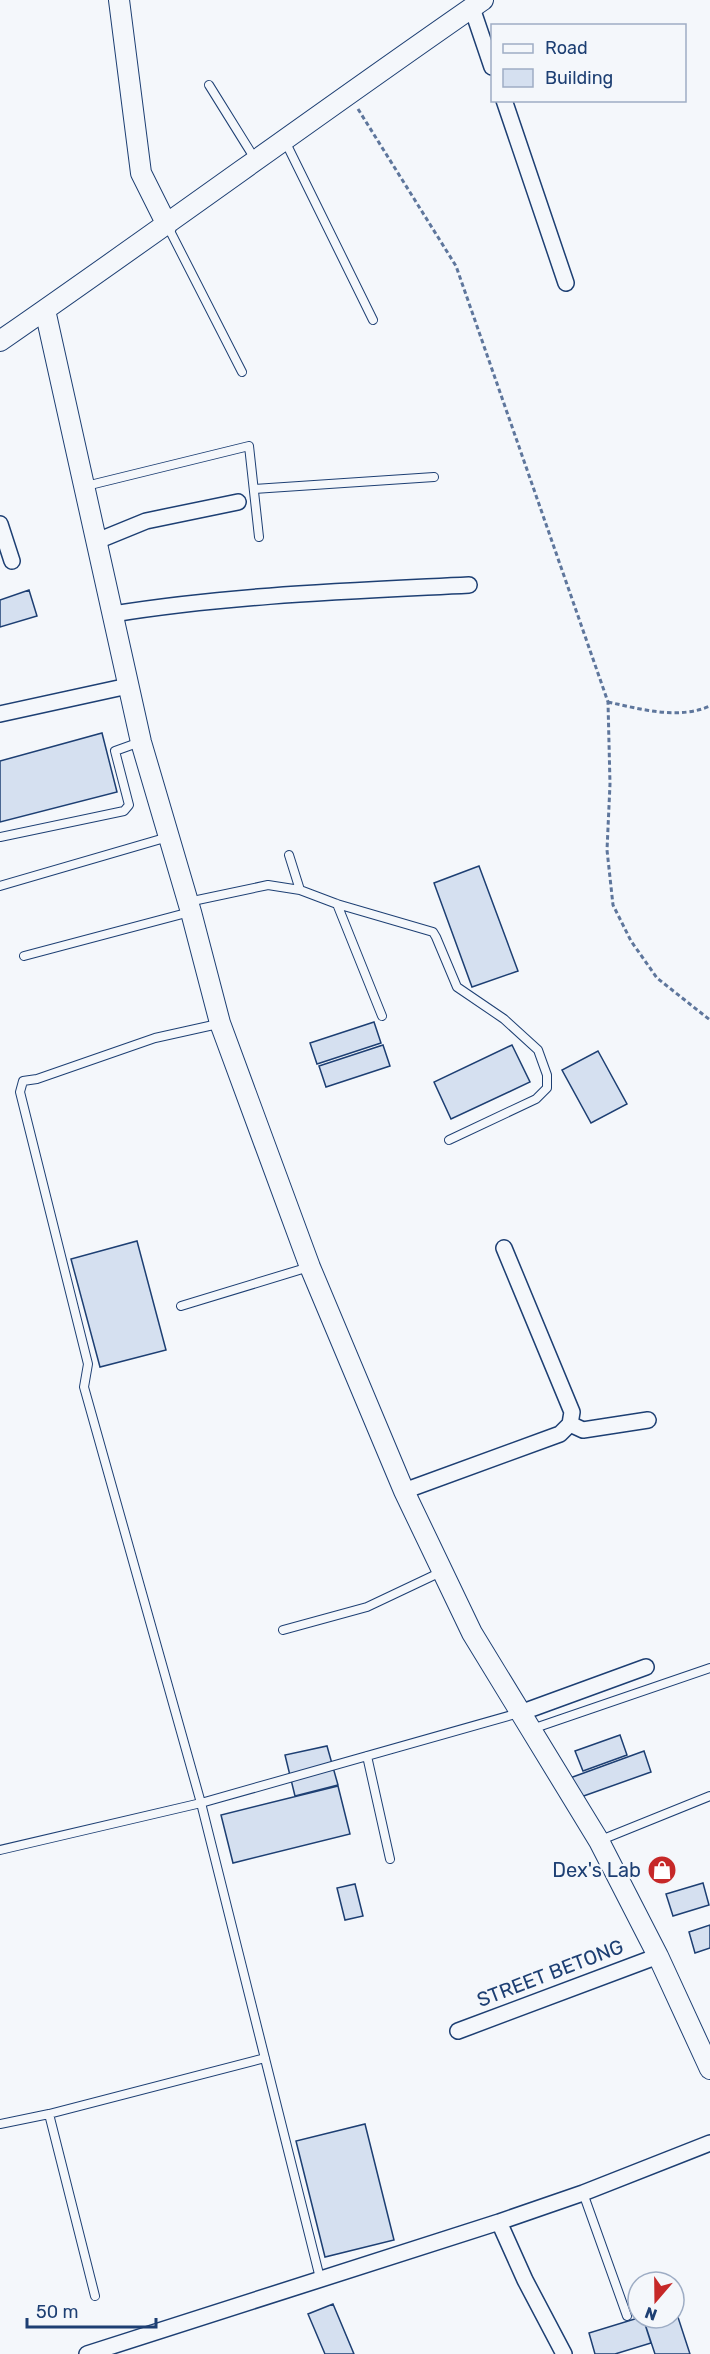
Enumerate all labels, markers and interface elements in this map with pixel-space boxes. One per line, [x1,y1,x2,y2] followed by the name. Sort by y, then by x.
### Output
[491,24,686,102] legend
[545,37,588,59] text: Road
[545,67,613,89] text: Building
[646,1854,678,1886] shop icon: Dex's Lab
[552,1858,641,1882] place label: Dex's Lab
[473,1934,627,2012] street label: STREET BETONG
[626,2270,686,2330] north arrow
[27,2291,156,2329] scale bar
[36,2301,79,2323] text: 50 m
[642,2303,660,2325] text: N

